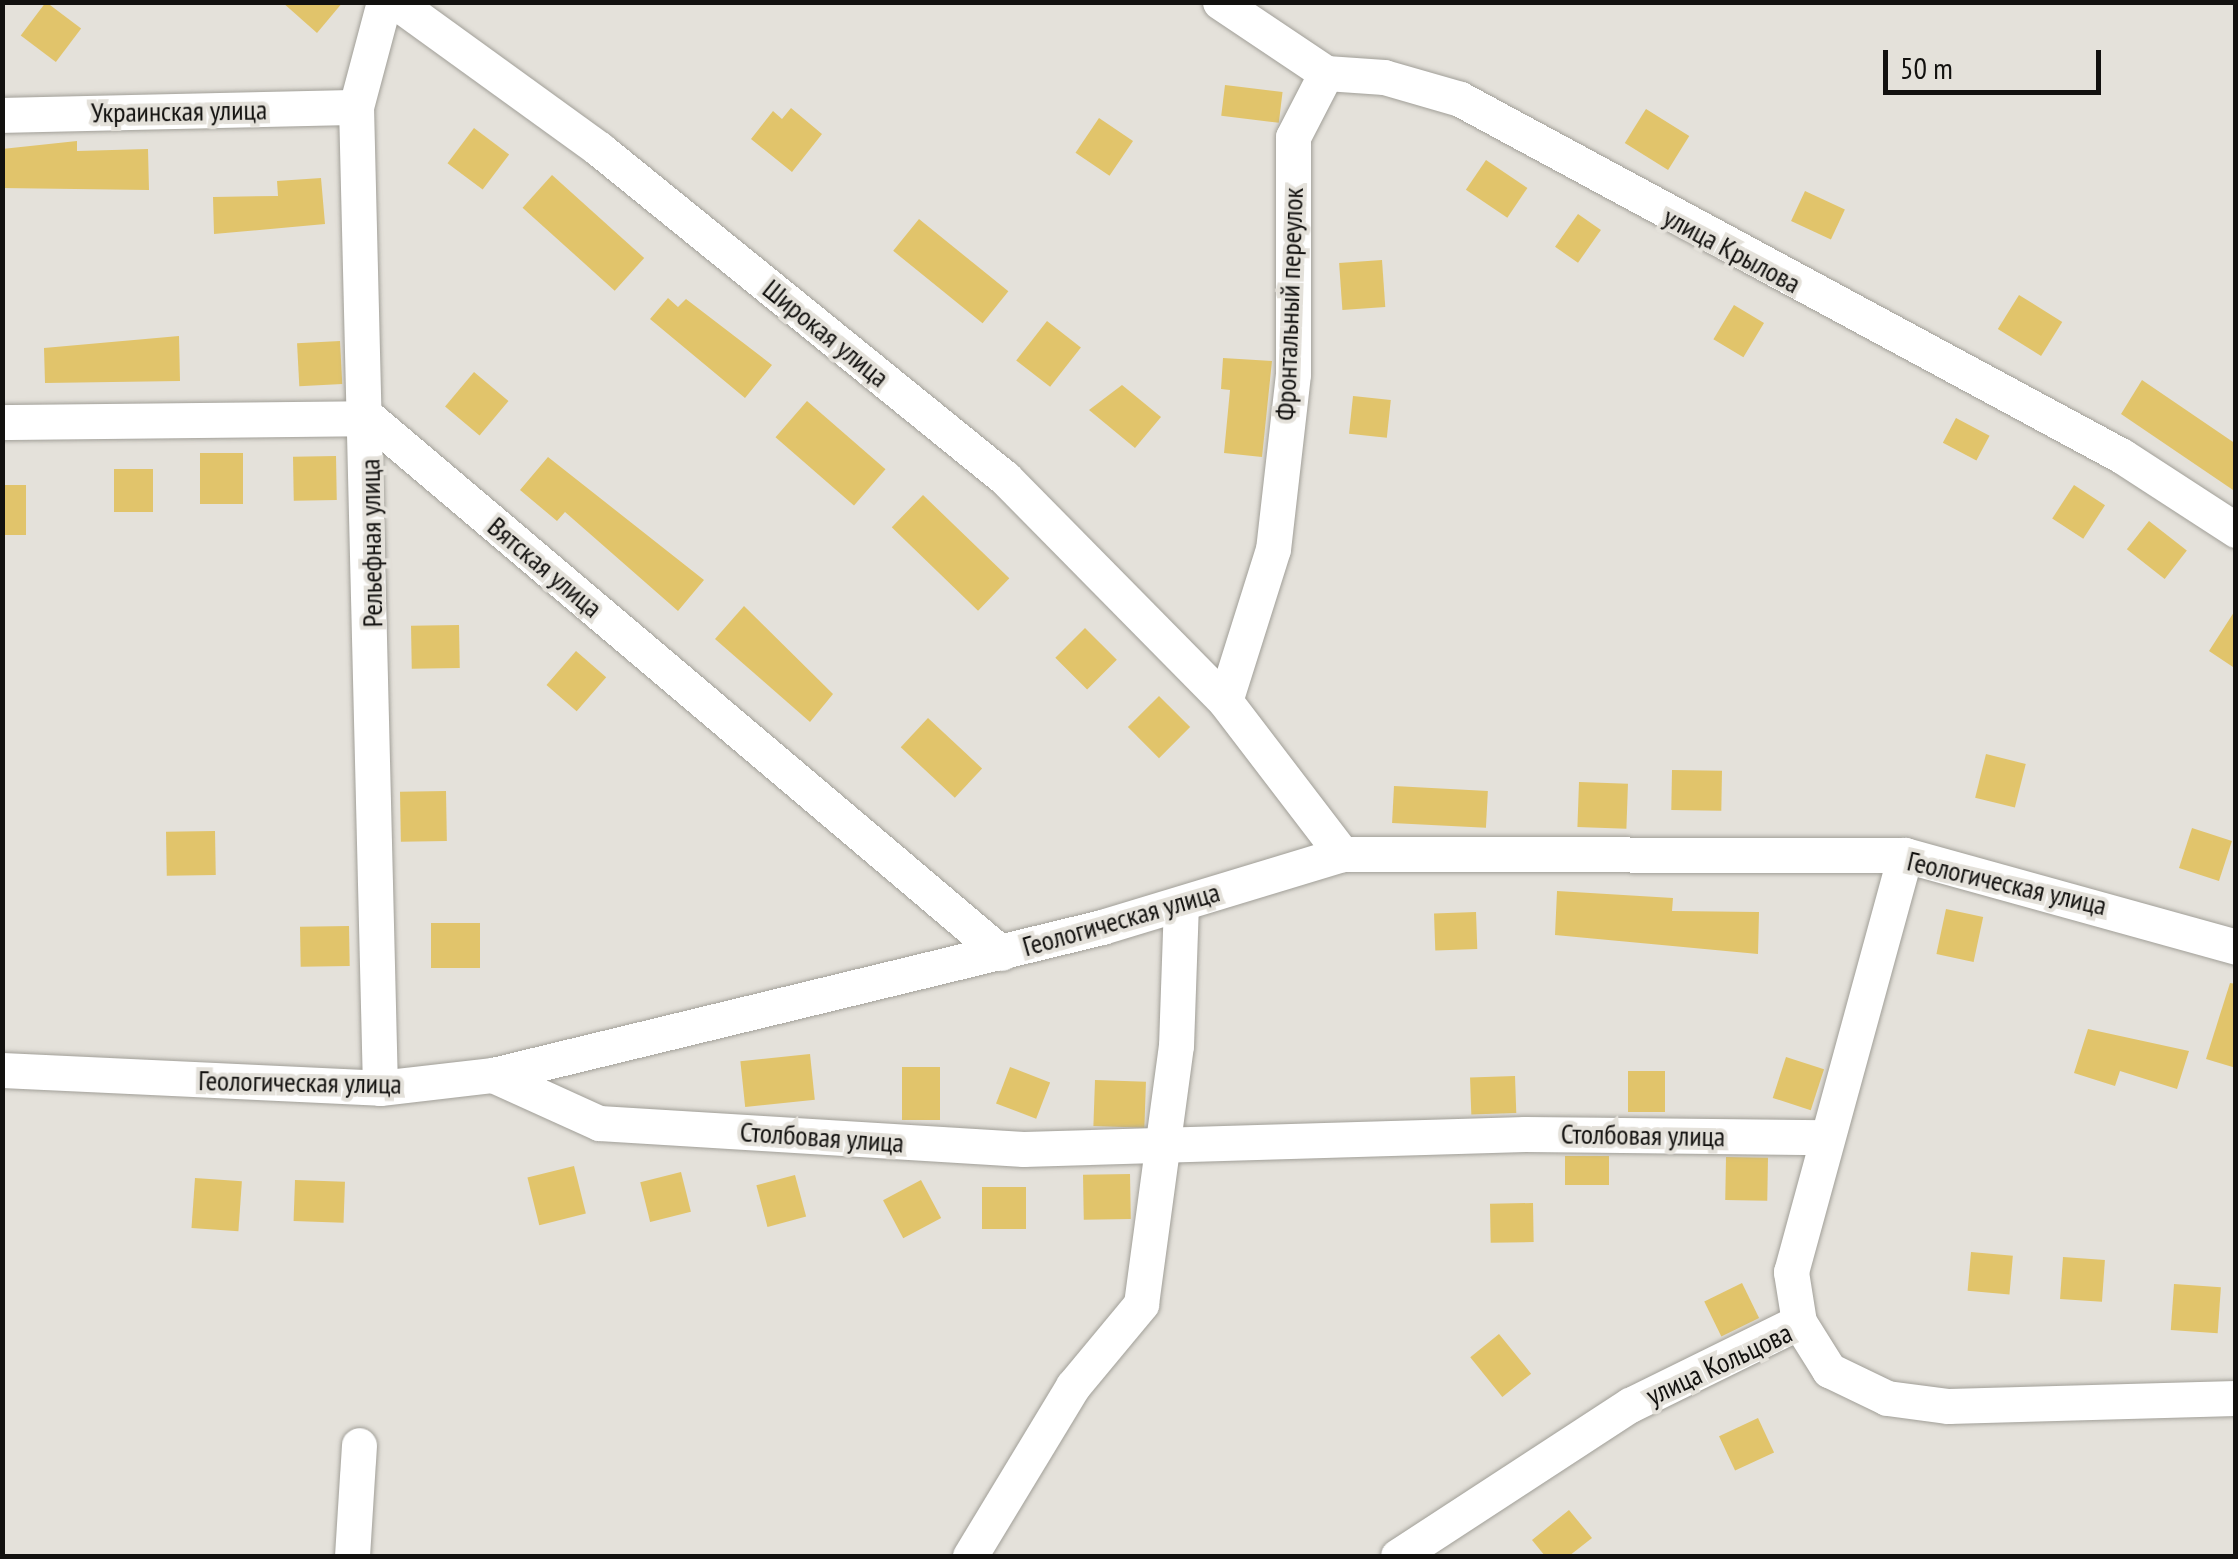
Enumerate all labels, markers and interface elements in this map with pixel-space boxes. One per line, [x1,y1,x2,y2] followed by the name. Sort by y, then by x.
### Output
[1888,30,2106,92] scale bar
[1900,48,1953,87] text: 50 m
[91,93,267,129] street label: Украинская улица
[1268,187,1310,421] street label: Фронтальный переулок
[1658,200,1806,300] street label: улица Крылова
[756,272,896,394] street label: Широкая улица
[353,458,389,628] street label: Рельефная улица
[481,510,609,624] street label: Вятская улица
[1904,844,2110,922] street label: Геологическая улица
[1019,875,1223,963] street label: Геологическая улица
[198,1063,402,1101] street label: Геологическая улица
[739,1115,905,1159] street label: Столбовая улица
[1561,1117,1725,1153] street label: Столбовая улица
[1641,1316,1797,1412] street label: улица Кольцова

